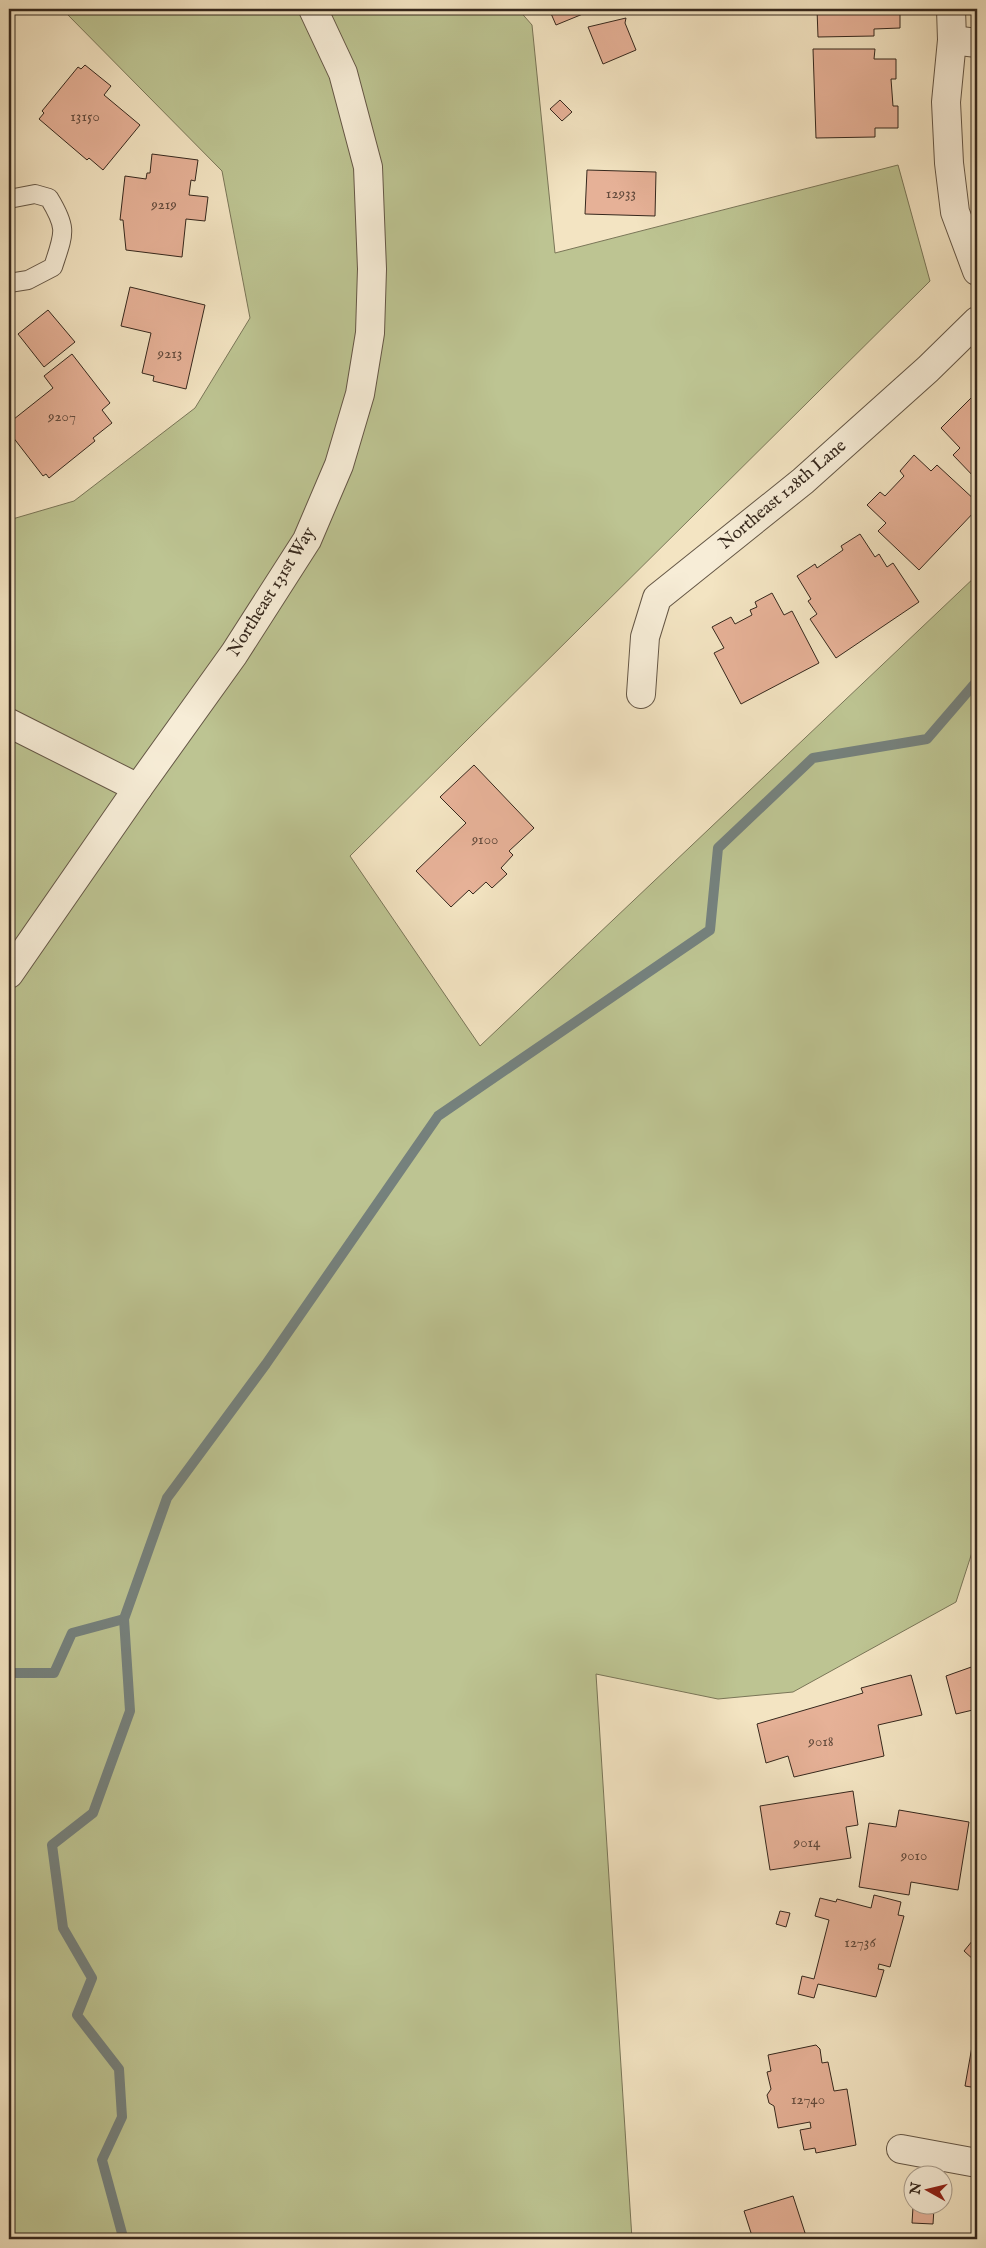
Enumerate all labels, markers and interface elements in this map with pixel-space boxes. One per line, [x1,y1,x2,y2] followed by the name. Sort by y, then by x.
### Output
[70,107,100,126] house number: 13150
[606,184,636,203] house number: 12933
[150,195,177,214] house number: 9219
[157,344,182,363] house number: 9213
[47,407,76,426] house number: 9207
[714,435,852,555] street label: Northeast 128th Lane
[223,523,321,661] street label: Northeast 131st Way
[471,830,498,849] house number: 9100
[807,1732,834,1751] house number: 9018
[793,1833,821,1852] house number: 9014
[900,1846,927,1865] house number: 9010
[844,1933,876,1952] house number: 12736
[791,2090,825,2109] house number: 12740
[904,2166,954,2216] north arrow
[906,2181,926,2197] text: N

